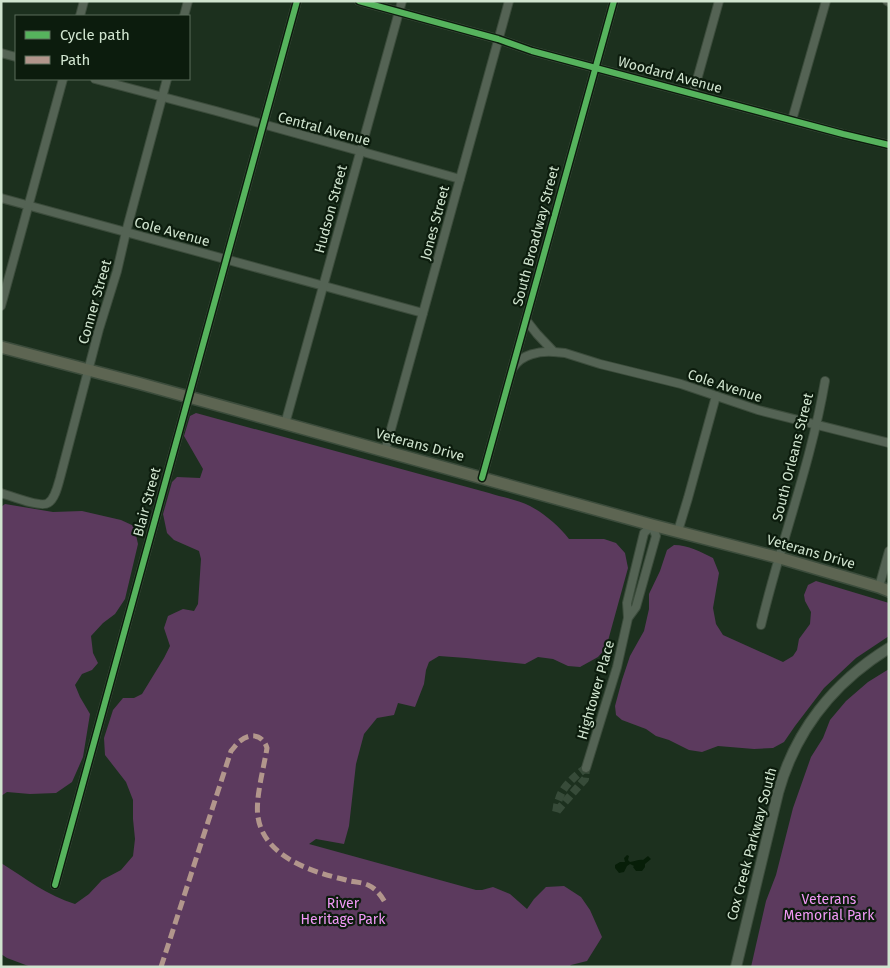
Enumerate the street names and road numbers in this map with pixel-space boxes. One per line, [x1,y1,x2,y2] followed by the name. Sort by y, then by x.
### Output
[616,53,724,97] street label: Woodard Avenue
[276,108,372,150] street label: Central Avenue
[311,162,351,255] street label: Hudson Street
[509,163,563,308] street label: South Broadway Street
[417,183,453,262] street label: Jones Street
[132,214,212,250] street label: Cole Avenue
[75,257,115,346] street label: Conner Street
[685,366,765,406] street label: Cole Avenue
[769,390,817,523] street label: South Orleans Street
[374,425,466,465] street label: Veterans Drive
[130,465,165,539] street label: Blair Street
[765,531,857,573] street label: Veterans Drive
[574,638,618,742] street label: Hightower Place
[723,766,781,922] street label: Cox Creek Parkway South

